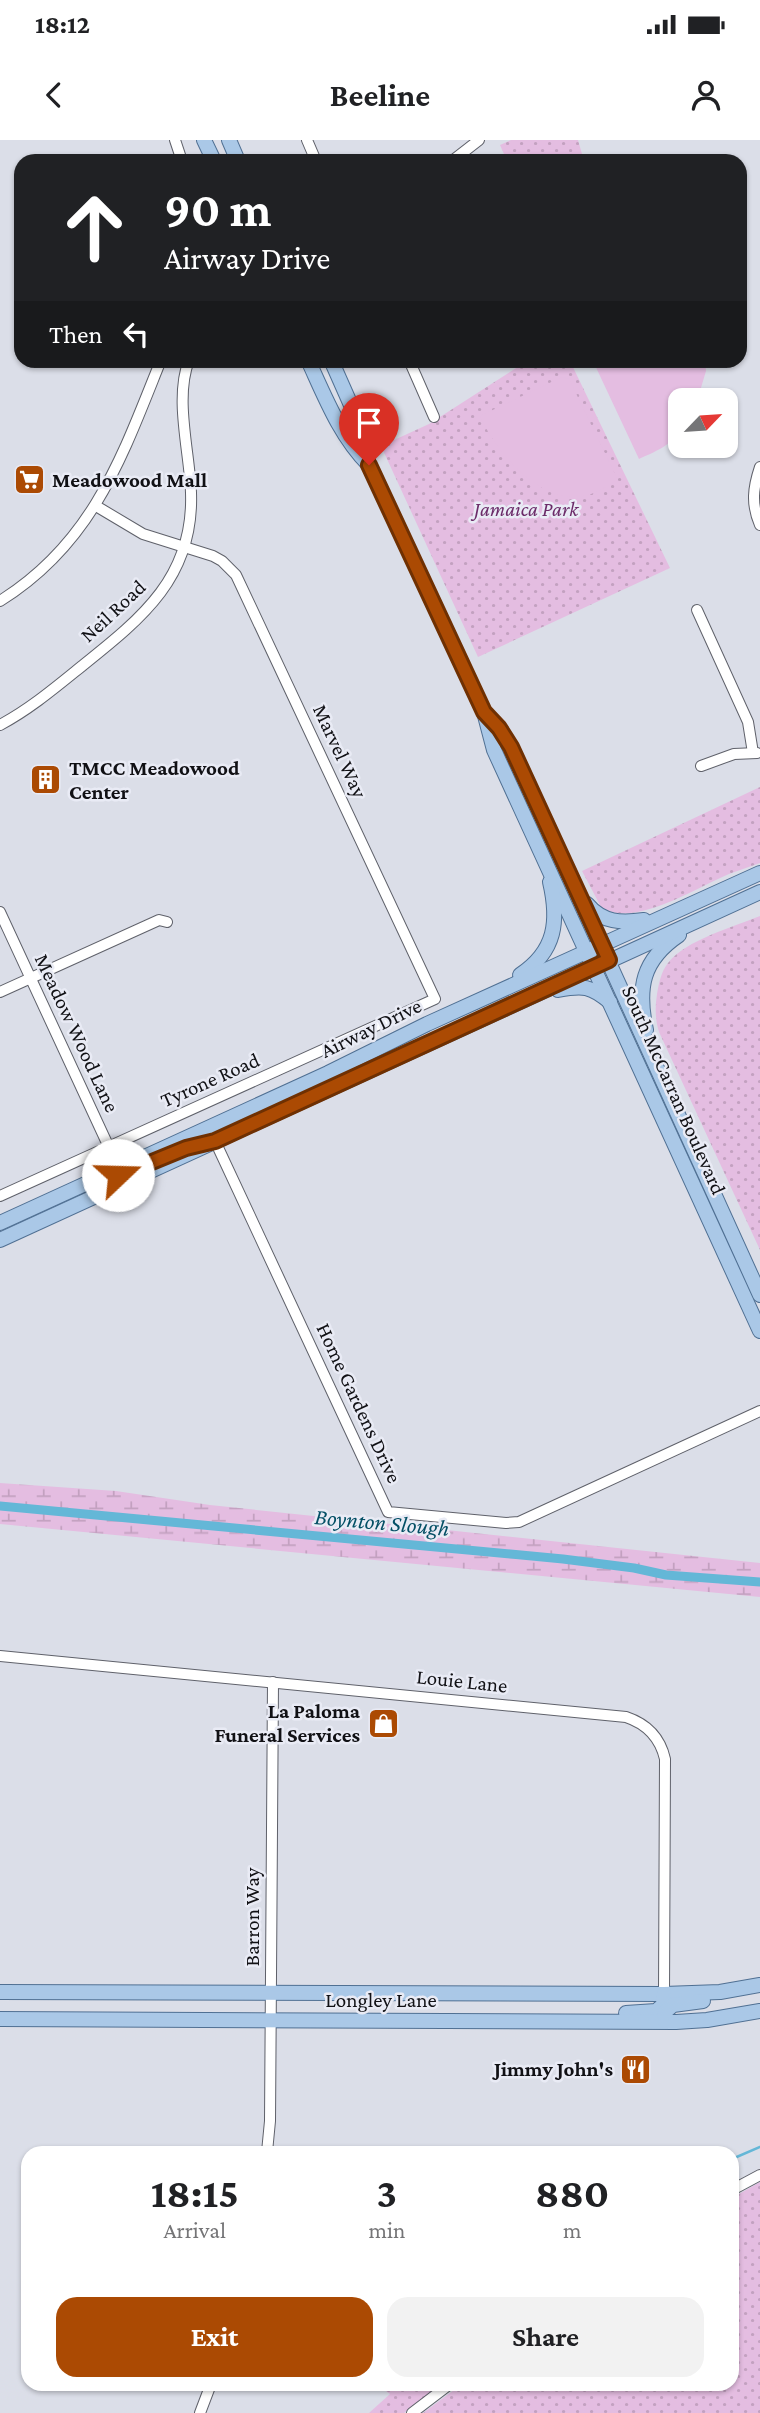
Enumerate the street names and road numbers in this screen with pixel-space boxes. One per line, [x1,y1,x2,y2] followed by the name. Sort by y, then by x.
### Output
[75,575,151,647] street label: Neil Road
[308,700,372,802] street label: Marvel Way
[30,950,124,1116] street label: Meadow Wood Lane
[617,982,731,1198] street label: South McCarran Boulevard
[317,993,425,1063] street label: Airway Drive
[157,1048,263,1112] street label: Tyrone Road
[311,1319,407,1487] street label: Home Gardens Drive
[415,1664,509,1698] street label: Louie Lane
[240,1867,264,1966] street label: Barron Way
[325,1988,437,2012] street label: Longley Lane

